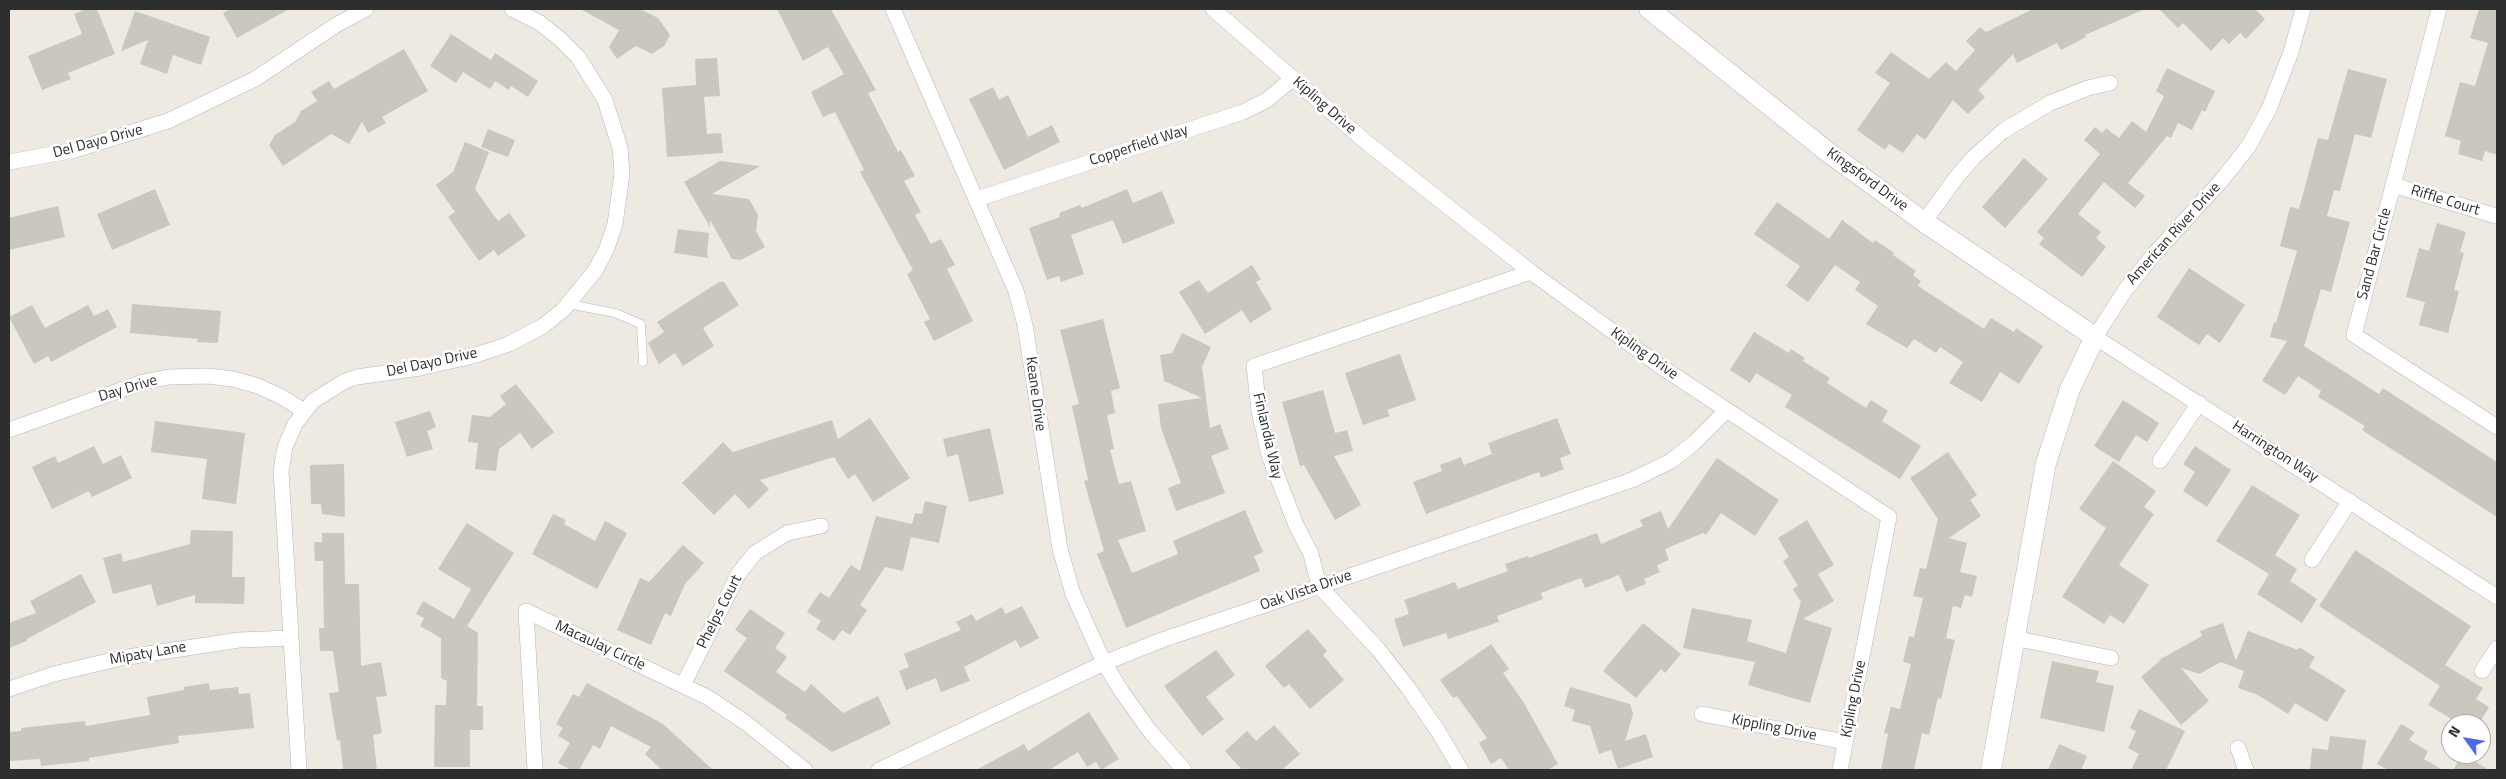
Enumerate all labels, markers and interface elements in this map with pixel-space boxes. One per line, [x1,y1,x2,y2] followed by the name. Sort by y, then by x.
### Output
[1289,74,1359,138] street label: Kipling Drive
[51,121,145,163] street label: Del Dayo Drive
[1087,122,1191,170] street label: Copperfield Way
[1823,144,1911,216] street label: Kingsford Drive
[2123,179,2225,289] street label: American River Drive
[2408,182,2482,220] street label: Riffle Court
[2354,206,2396,302] street label: Sand Bar Circle
[1607,324,1681,384] street label: Kipling Drive
[385,345,479,381] street label: Del Dayo Drive
[1021,356,1049,432] street label: Keane Drive
[96,372,160,406] street label: Day Drive
[1248,391,1286,481] street label: Finlandia Way
[2228,417,2322,487] street label: Harrington Way
[1258,567,1354,615] street label: Oak Vista Drive
[694,572,746,652] street label: Phelps Court
[552,617,648,675] street label: Macaulay Circle
[108,638,188,670] street label: Mipaty Lane
[1838,659,1870,739] street label: Kipling Drive
[1730,711,1818,745] street label: Kippling Drive
[2441,714,2491,764] north arrow
[2442,722,2465,741] text: N

